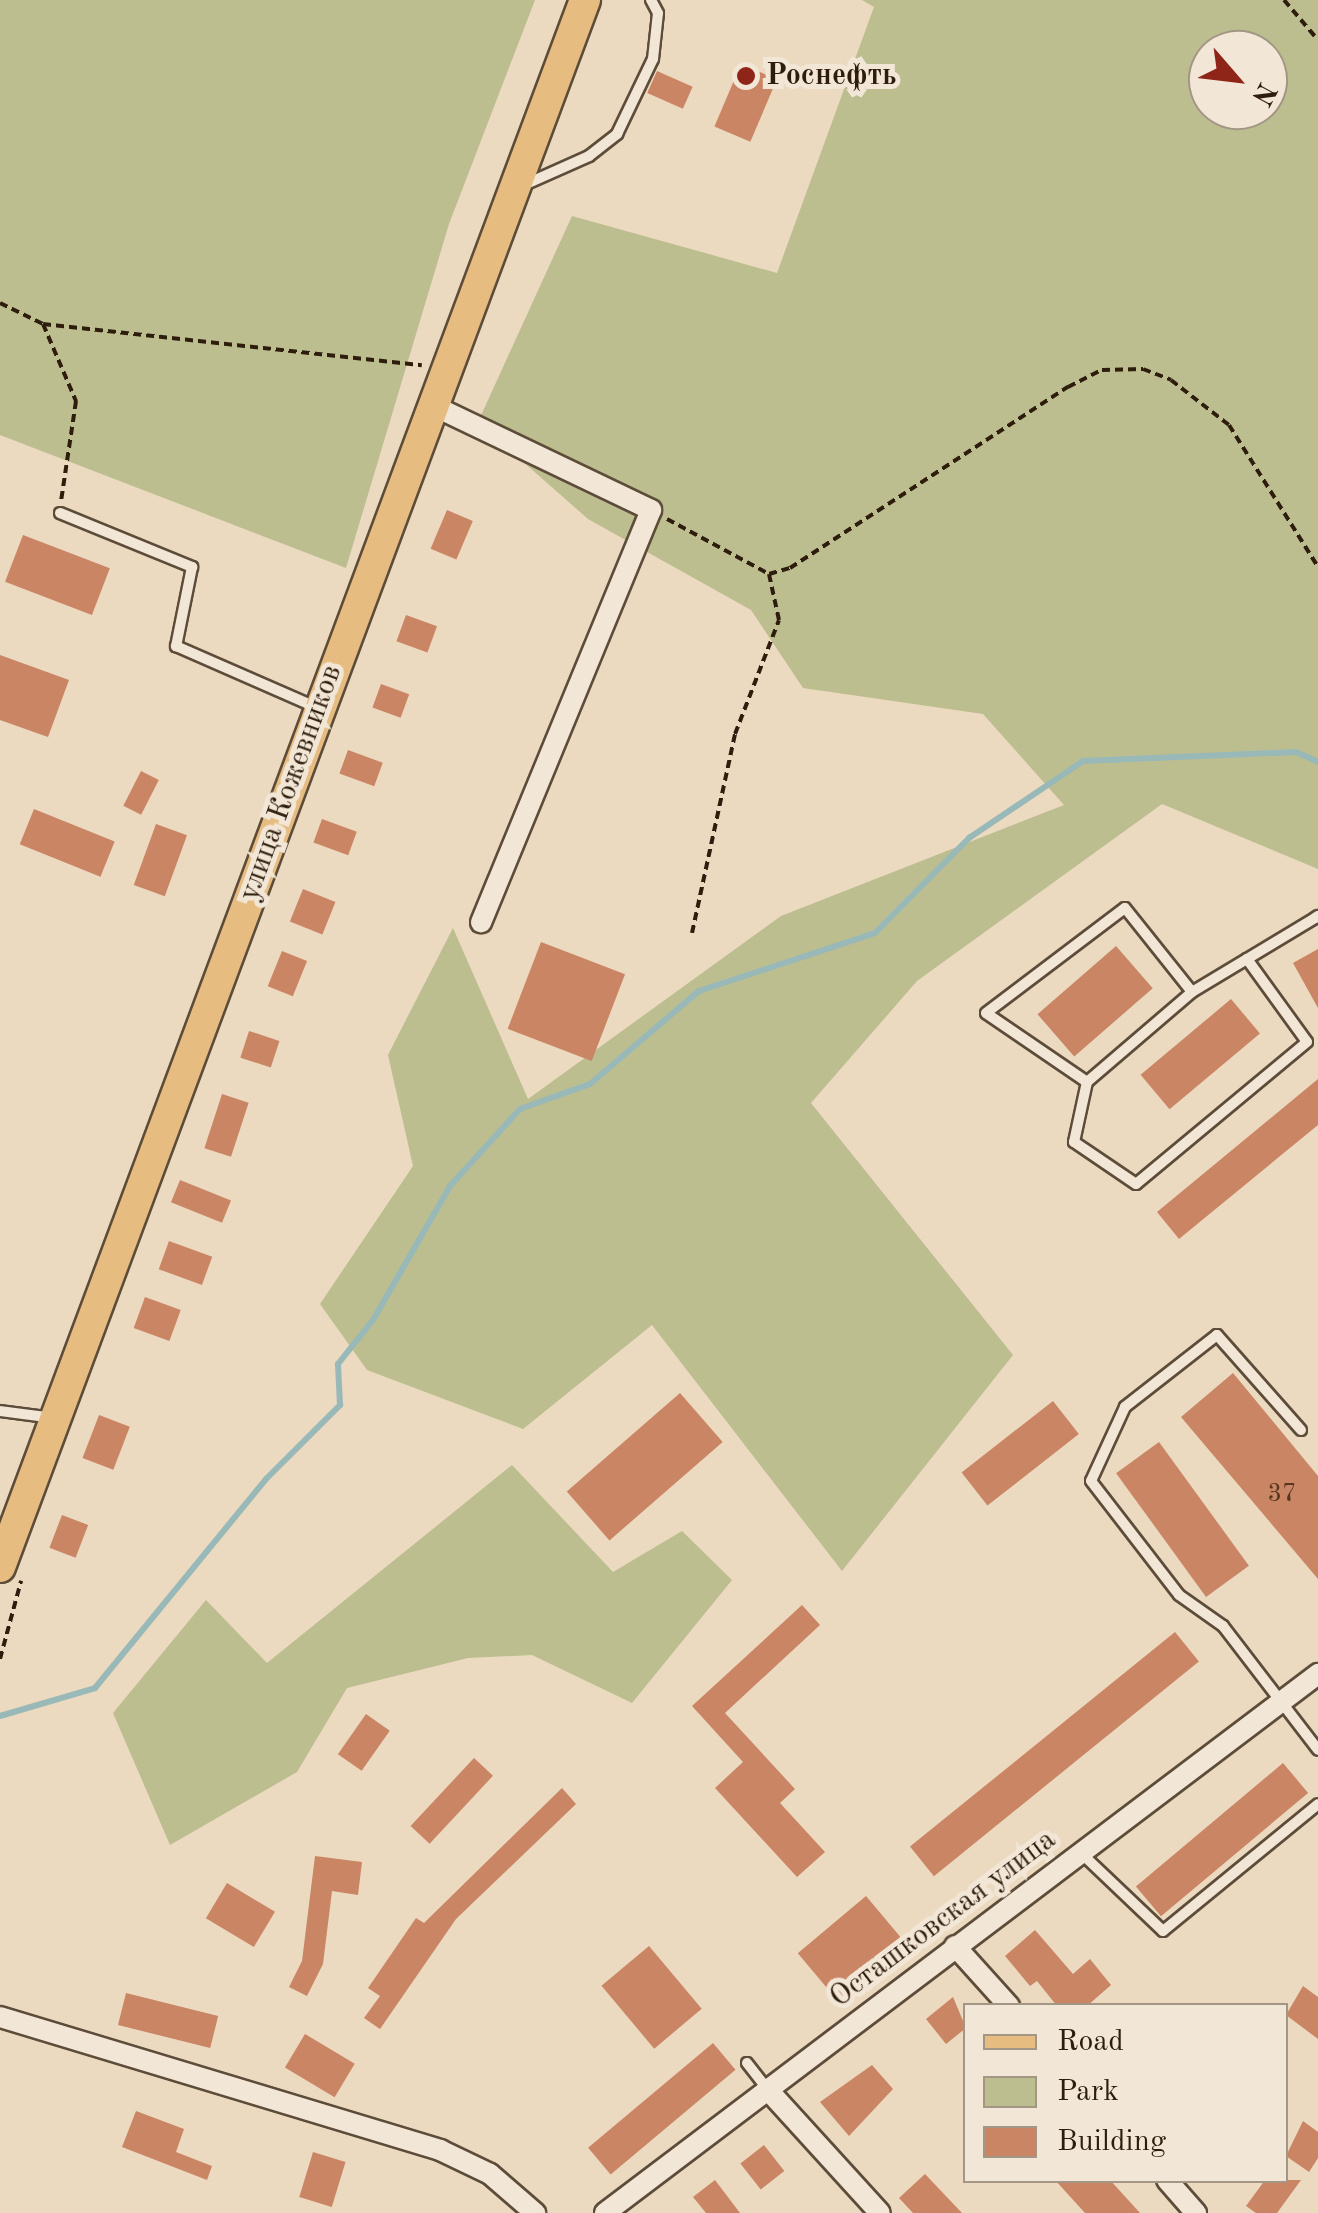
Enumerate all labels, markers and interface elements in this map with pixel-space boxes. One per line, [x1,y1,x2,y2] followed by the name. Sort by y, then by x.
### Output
[1188,30,1288,130] north arrow
[766,58,897,94] place label: Роснефть
[735,65,757,87] marker: Роснефть
[1245,77,1280,109] text: N
[232,660,350,906] street label: улица Кожевников
[1268,1480,1296,1510] house number: 37
[823,1822,1063,2016] street label: Осташковская улица
[963,2003,1288,2183] legend
[1057,2027,1124,2057] text: Road
[1057,2077,1119,2107] text: Park
[1057,2127,1166,2157] text: Building

